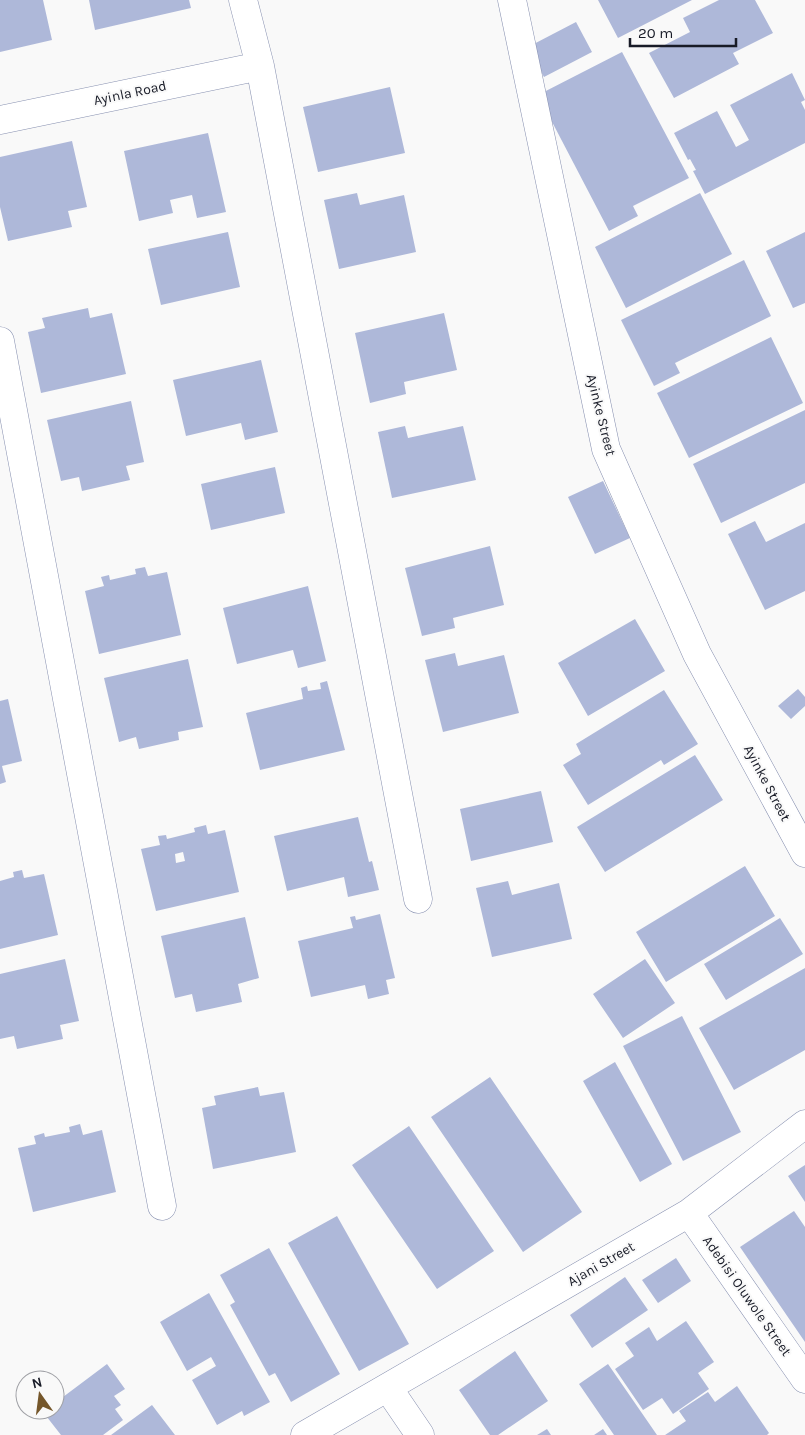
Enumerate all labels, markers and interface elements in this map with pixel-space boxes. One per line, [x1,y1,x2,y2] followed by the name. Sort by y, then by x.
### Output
[630,15,736,47] scale bar
[638,24,673,42] text: 20 m
[92,77,168,109] street label: Ayinla Road
[583,372,619,458] street label: Ayinke Street
[740,742,794,824] street label: Ayinke Street
[699,1233,795,1359] street label: Adebisi Oluwole Street
[564,1238,638,1290] street label: Ajani Street
[15,1370,65,1420] north arrow
[30,1373,44,1392] text: N

